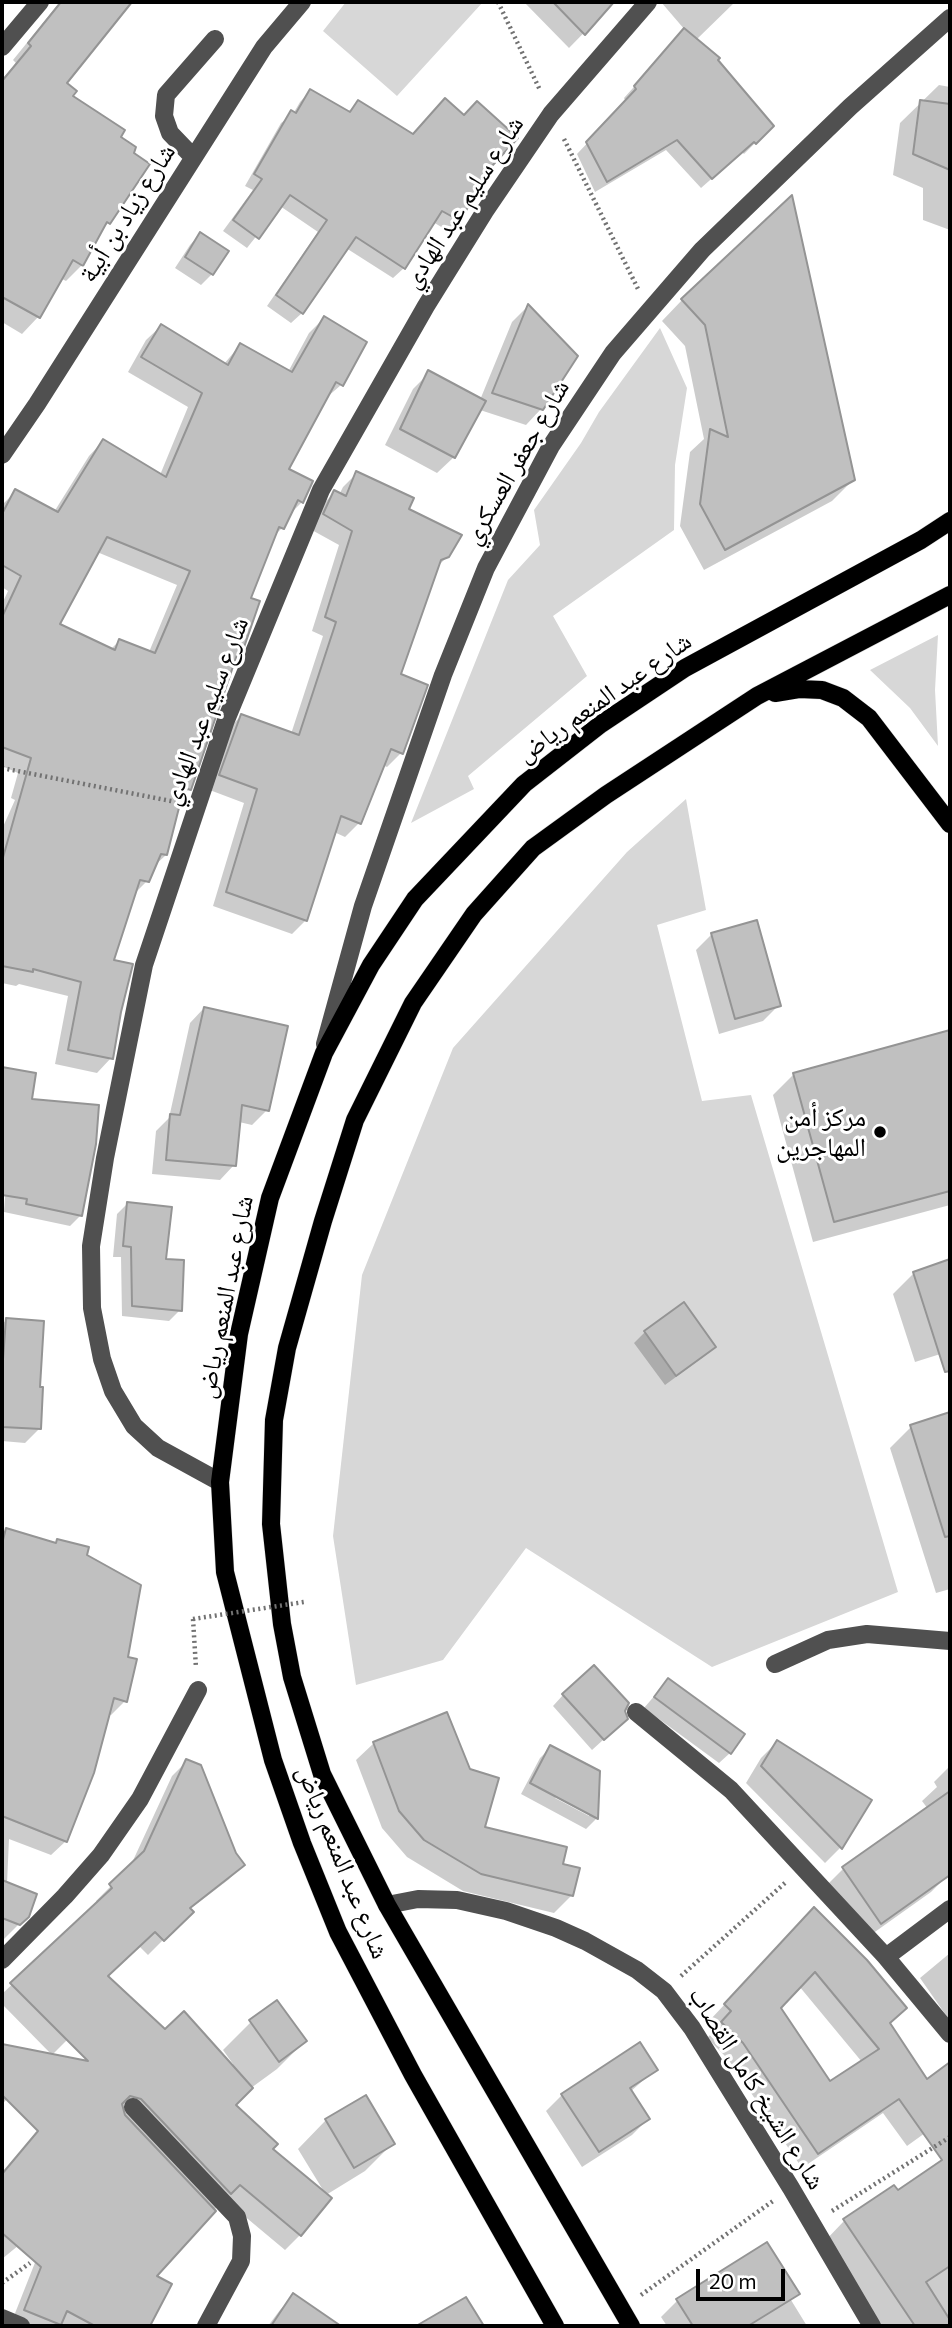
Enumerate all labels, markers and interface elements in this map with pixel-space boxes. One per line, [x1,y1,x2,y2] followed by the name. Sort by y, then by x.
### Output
[396,110,530,294] street label: شارع سليم عبد الهادي
[72,138,182,288] street label: شارع زياد بن أبية
[456,374,576,550] street label: شارع جعفر العسكري
[155,613,255,809] street label: شارع سليم عبد الهادي
[511,625,697,769] street label: شارع عبد المنعم رياض
[776,1101,866,1162] place label: مركز أمن المهاجرين
[872,1124,888,1140] marker: مركز أمن المهاجرين
[190,1193,260,1401] street label: شارع عبد المنعم رياض
[290,1761,396,1963] street label: شارع عبد المنعم رياض
[682,1981,832,2195] street label: شارع الشيخ كامل القصاب
[700,2254,789,2298] scale bar
[709,2268,757,2293] text: 20 m

